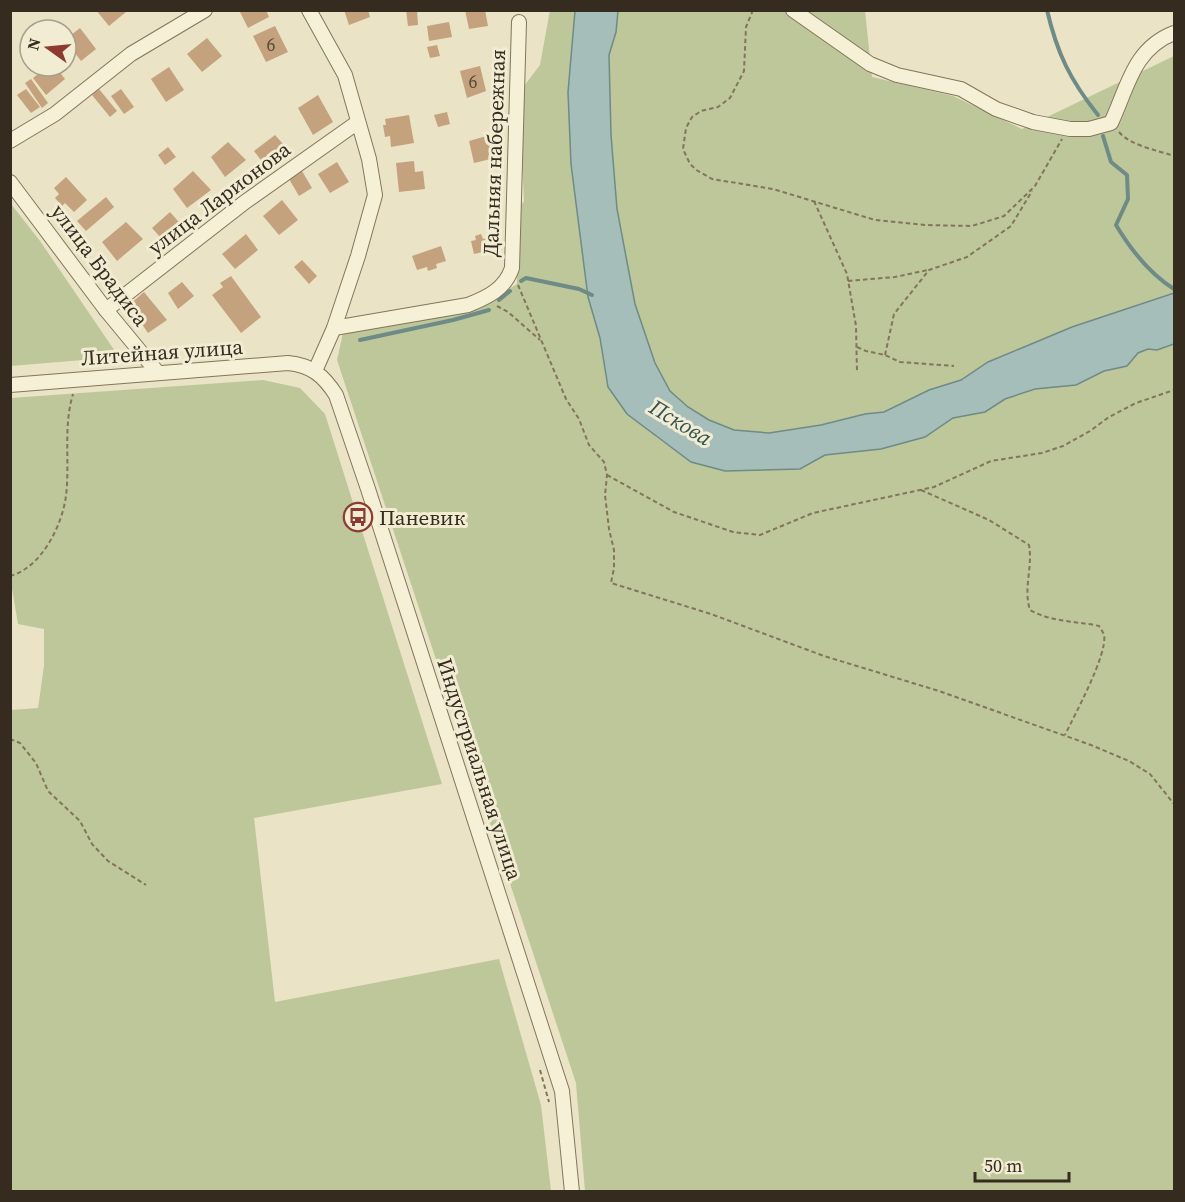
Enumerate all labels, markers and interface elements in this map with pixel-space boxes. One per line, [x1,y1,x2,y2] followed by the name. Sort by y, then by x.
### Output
[18,18,78,78] north arrow
[267,32,276,57] house number: 6
[21,35,46,53] text: N
[476,49,512,257] street label: Дальняя набережная
[469,69,478,94] house number: 6
[142,135,297,261] street label: улица Ларионова
[45,198,156,332] street label: улица Брадиса
[80,332,244,372] street label: Литейная улица
[643,391,718,453] water label: Пскова
[342,501,374,533] bus stop icon: Паневик
[379,503,466,532] place label: Паневик
[430,654,530,884] street label: Индустриальная улица
[975,1145,1070,1183] scale bar
[984,1153,1022,1178] text: 50 m

